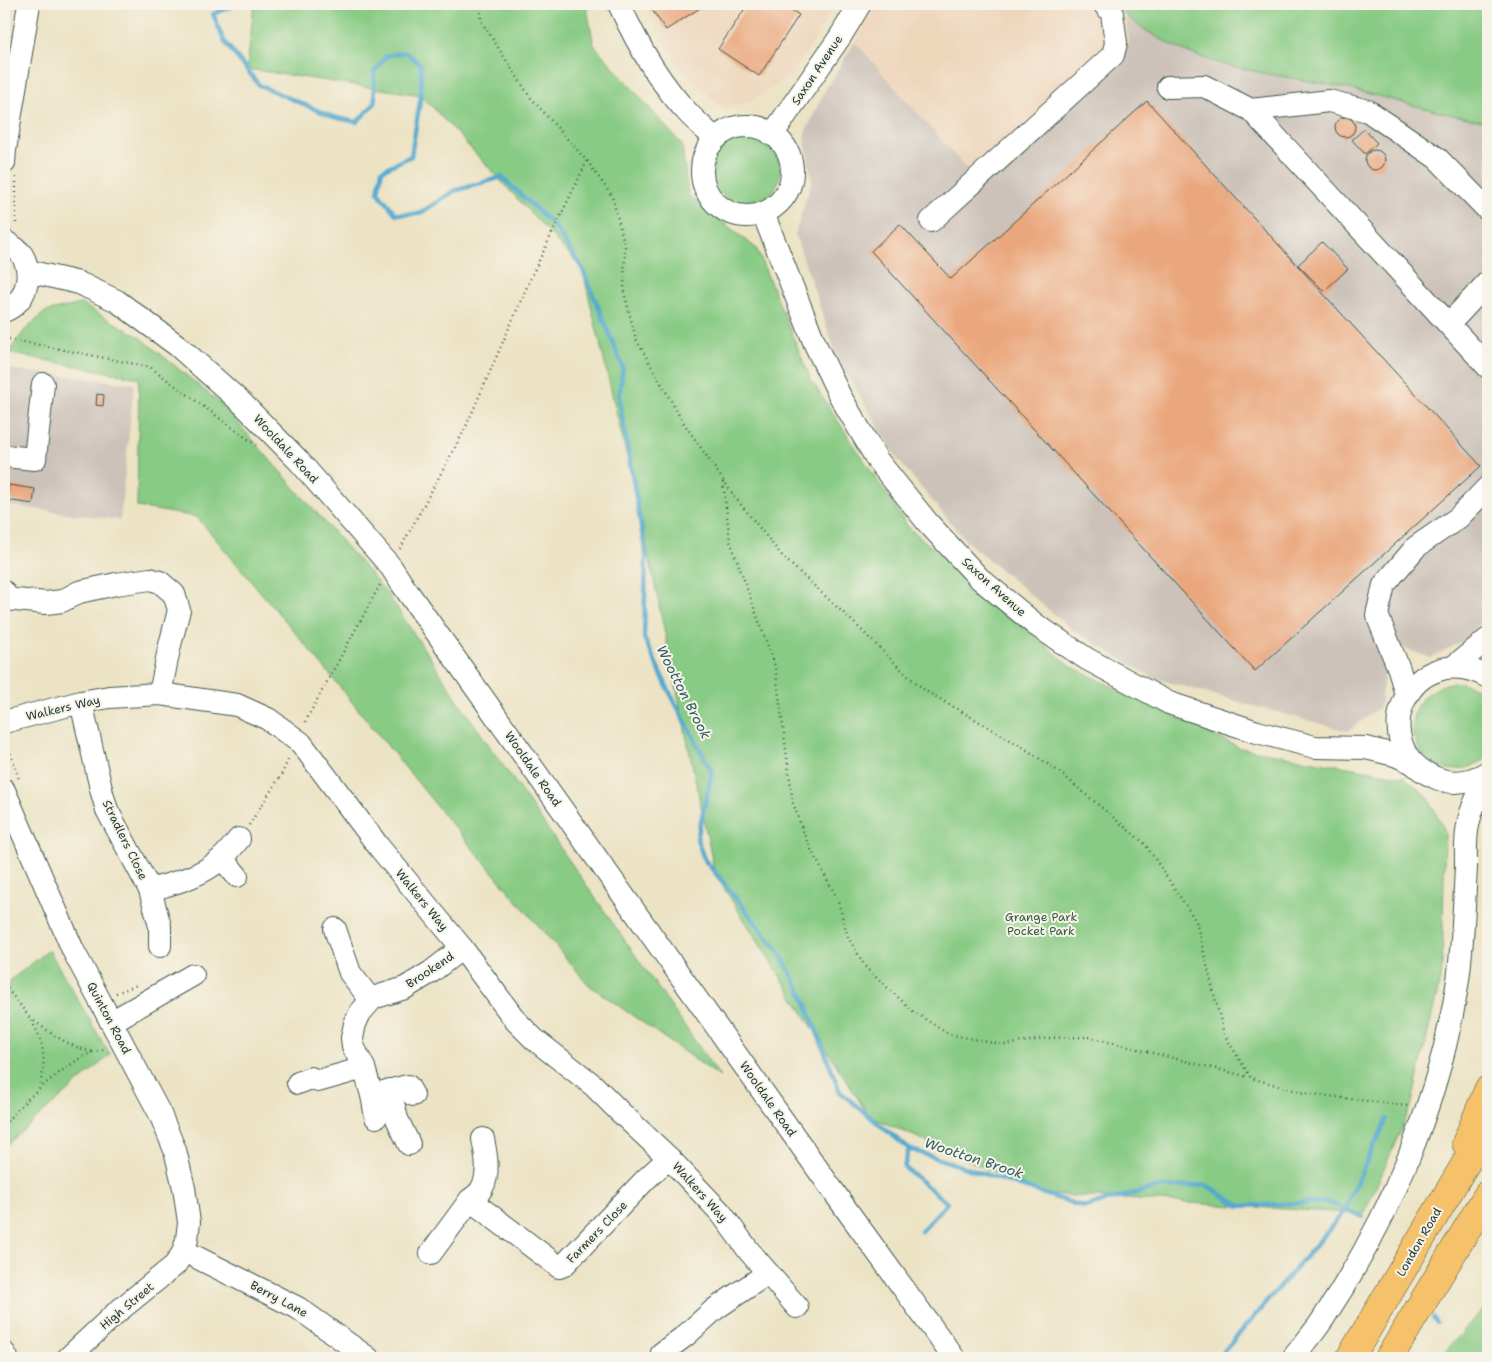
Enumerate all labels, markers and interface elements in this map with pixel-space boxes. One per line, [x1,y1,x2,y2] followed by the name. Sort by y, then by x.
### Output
[788,32,846,108] street label: Saxon Avenue
[250,411,322,487] street label: Wooldale Road
[958,554,1030,620] street label: Saxon Avenue
[653,642,715,742] water label: Wootton Brook
[24,692,102,724] street label: Walkers Way
[501,728,565,810] street label: Wooldale Road
[99,797,151,883] street label: Stradlers Close
[392,866,452,934] street label: Walkers Way
[1005,909,1077,939] park label: Grange Park Pocket Park
[403,948,457,992] street label: Brookend
[83,979,135,1057] street label: Quinton Road
[736,1058,800,1140] street label: Wooldale Road
[922,1134,1026,1182] water label: Wootton Brook
[669,1159,731,1226] street label: Walkers Way
[563,1197,631,1267] street label: Farmers Close
[1393,1204,1445,1279] street label: London Road
[247,1277,311,1321] street label: Berry Lane
[97,1279,157,1333] street label: High Street

